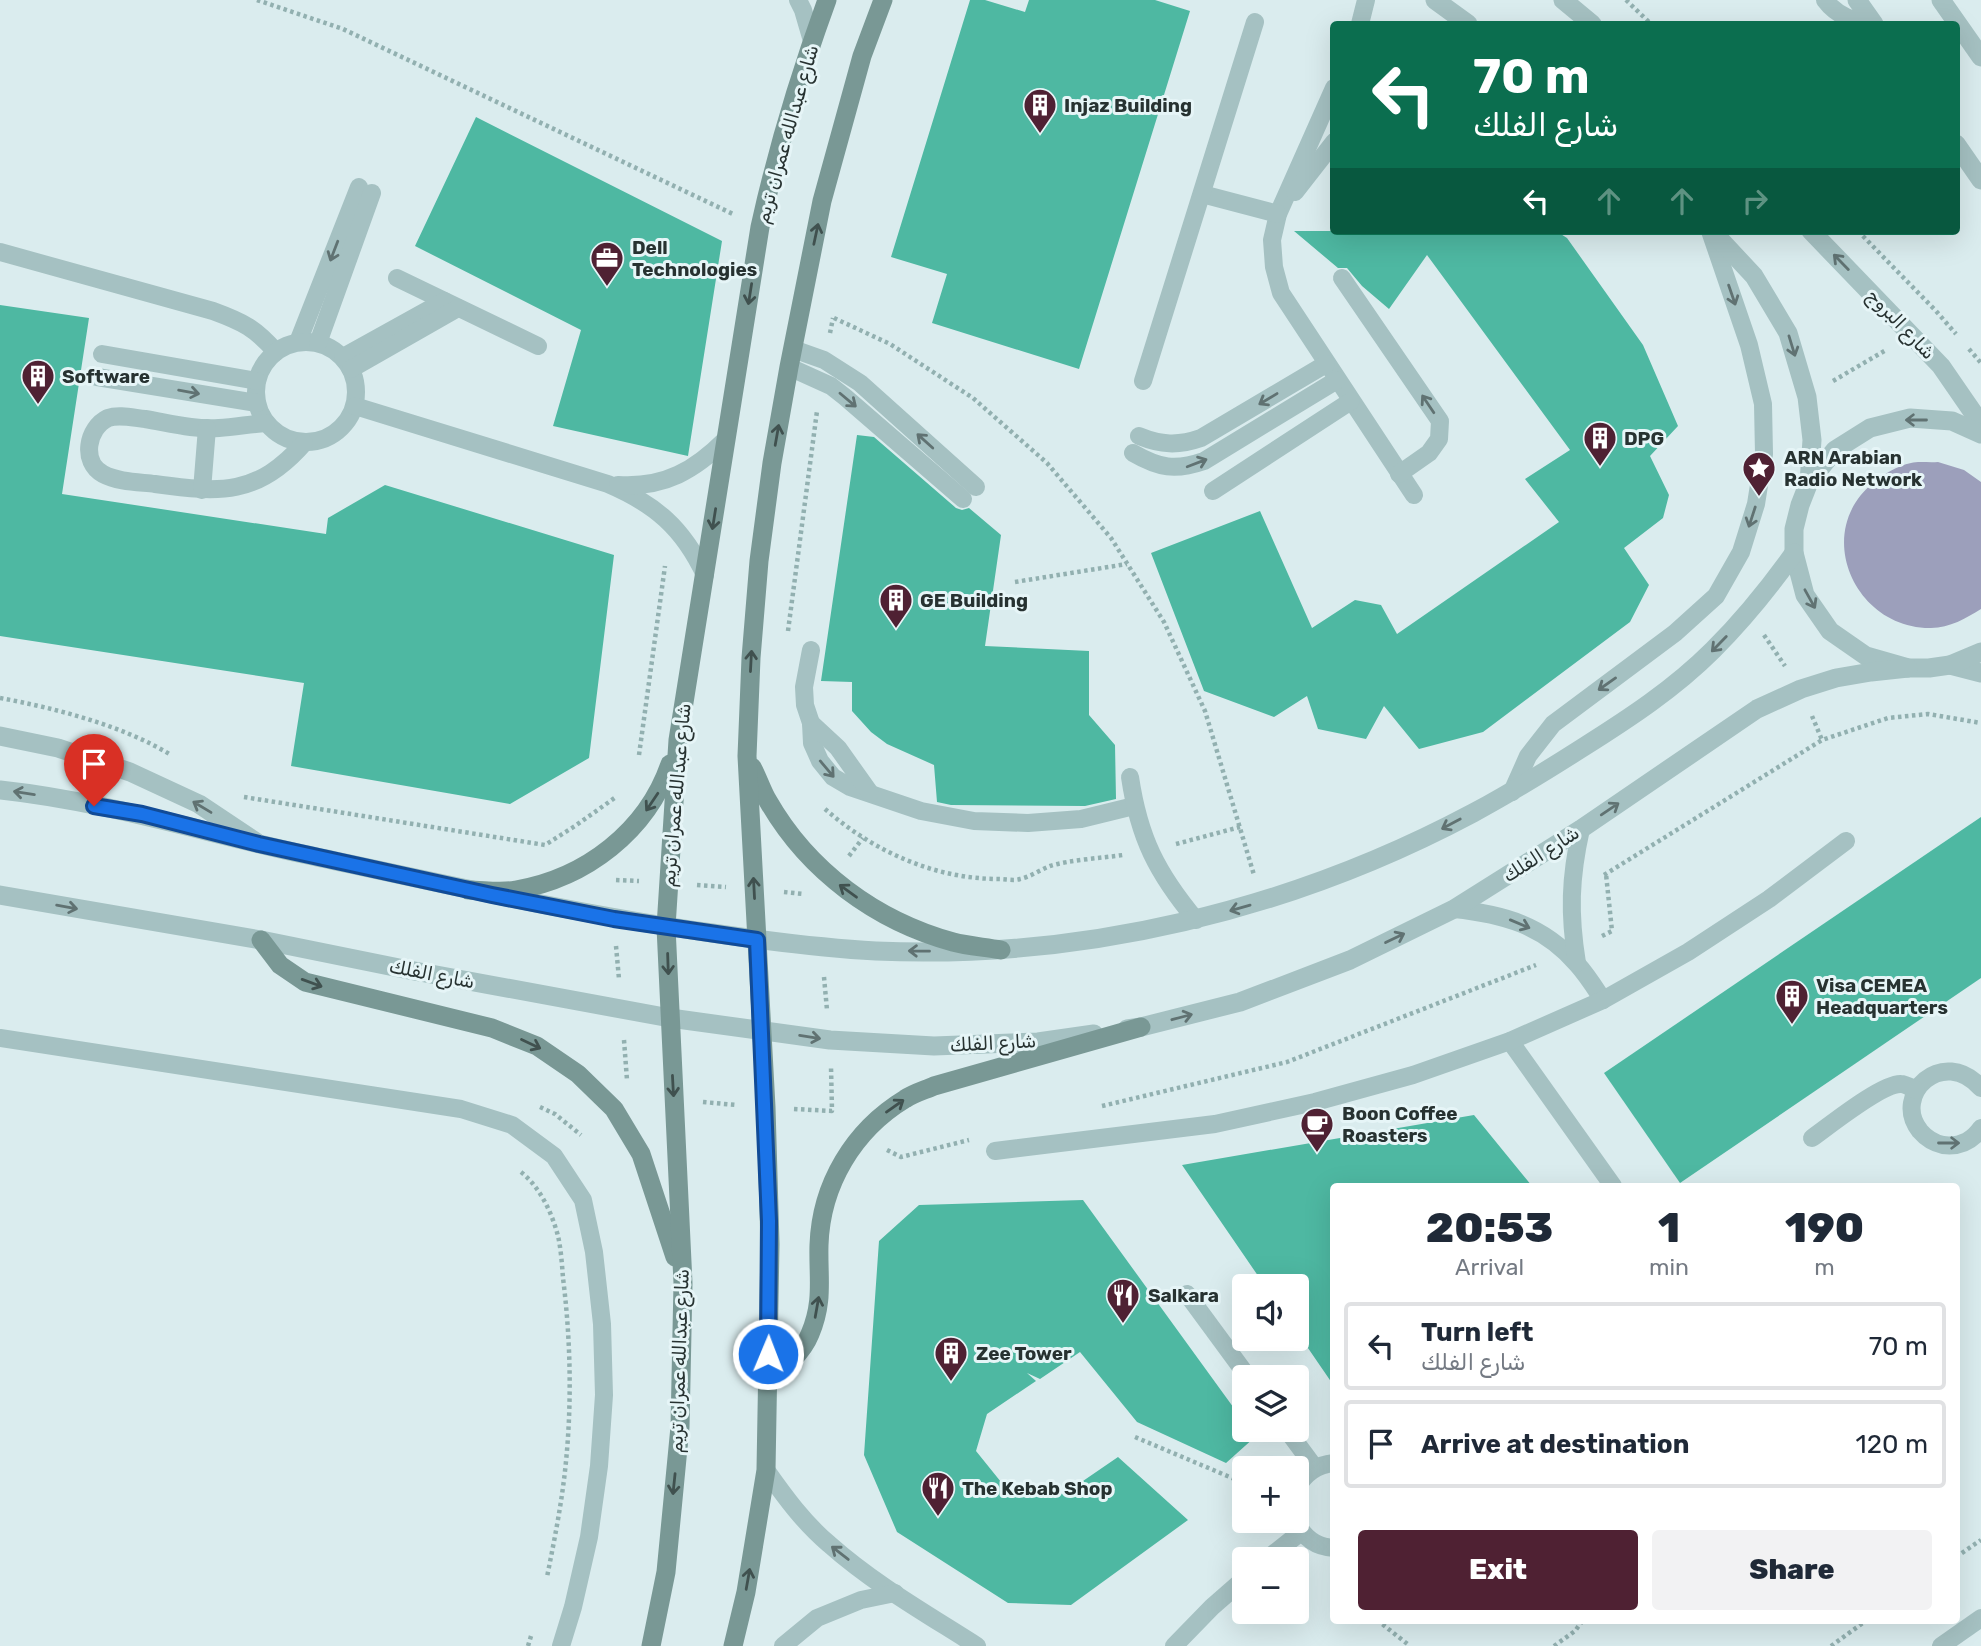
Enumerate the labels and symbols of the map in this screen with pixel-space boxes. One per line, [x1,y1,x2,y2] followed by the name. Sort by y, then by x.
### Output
[751,42,825,226] street label: شارع عبدالله عمران تريم
[1021,86,1059,135] building icon: Injaz Building
[1064,94,1192,117] place label: Injaz Building
[809,223,823,246] one-way arrow
[632,236,757,281] place label: Dell Technologies
[326,239,339,261] one-way arrow
[588,239,626,288] office icon: Dell Technologies
[1833,253,1850,270] one-way arrow
[743,282,756,305] one-way arrow
[1727,284,1739,306] one-way arrow
[1860,284,1940,365] street label: شارع البروج
[1787,335,1800,357] one-way arrow
[19,357,57,406] building icon: Software
[62,365,150,388] place label: Software
[177,386,200,399] one-way arrow
[839,392,857,408] one-way arrow
[1258,392,1278,406] one-way arrow
[1421,395,1435,414] one-way arrow
[1904,413,1927,427] one-way arrow
[1581,419,1619,468] building icon: DPG
[771,424,784,447] one-way arrow
[1624,427,1664,450] place label: DPG
[916,433,934,449] one-way arrow
[1784,446,1922,491] place label: ARN Arabian Radio Network
[1740,449,1778,498] place icon: ARN Arabian Radio Network
[1186,455,1208,468] one-way arrow
[1745,506,1757,528] one-way arrow
[707,507,720,530] one-way arrow
[877,581,915,630] building icon: GE Building
[920,589,1028,612] place label: GE Building
[1803,589,1817,609] one-way arrow
[1711,635,1728,652] one-way arrow
[745,650,758,673] one-way arrow
[1598,677,1617,691] one-way arrow
[657,702,697,888] street label: شارع عبدالله عمران تريم
[64,734,124,806] pin
[819,760,835,778] one-way arrow
[13,786,36,799] one-way arrow
[645,792,659,811] one-way arrow
[193,800,213,814] one-way arrow
[1600,801,1619,816] one-way arrow
[1442,818,1462,832] one-way arrow
[1498,821,1585,889] street label: شارع الفلك
[748,877,761,900] one-way arrow
[839,883,858,898] one-way arrow
[55,901,78,914] one-way arrow
[1229,902,1251,915] one-way arrow
[1509,918,1531,931] one-way arrow
[1384,931,1405,944] one-way arrow
[907,945,930,958] one-way arrow
[661,952,674,975] one-way arrow
[387,954,477,995] street label: شارع الفلك
[1816,974,1948,1019] place label: Visa CEMEA Headquarters
[1773,977,1811,1026] building icon: Visa CEMEA Headquarters
[301,978,323,990] one-way arrow
[1170,1010,1193,1023] one-way arrow
[949,1029,1037,1059] street label: شارع الفلك
[798,1031,821,1044] one-way arrow
[520,1038,541,1052] one-way arrow
[667,1074,680,1097] one-way arrow
[885,1099,904,1113] one-way arrow
[1342,1102,1457,1147] place label: Boon Coffee Roasters
[1298,1105,1336,1154] cafe icon: Boon Coffee Roasters
[1937,1136,1960,1150] one-way arrow
[664,1268,696,1454] street label: شارع عبدالله عمران تريم
[1104,1276,1142,1325] restaurant icon: Salkara
[1148,1284,1219,1307] place label: Salkara
[811,1296,825,1319] one-way arrow
[731,1317,805,1391] position arrow
[932,1334,970,1383] building icon: Zee Tower
[976,1342,1072,1365] place label: Zee Tower
[919,1469,957,1518] restaurant icon: The Kebab Shop
[667,1472,680,1495] one-way arrow
[962,1477,1112,1500] place label: The Kebab Shop
[831,1545,849,1560] one-way arrow
[742,1569,755,1591] one-way arrow

